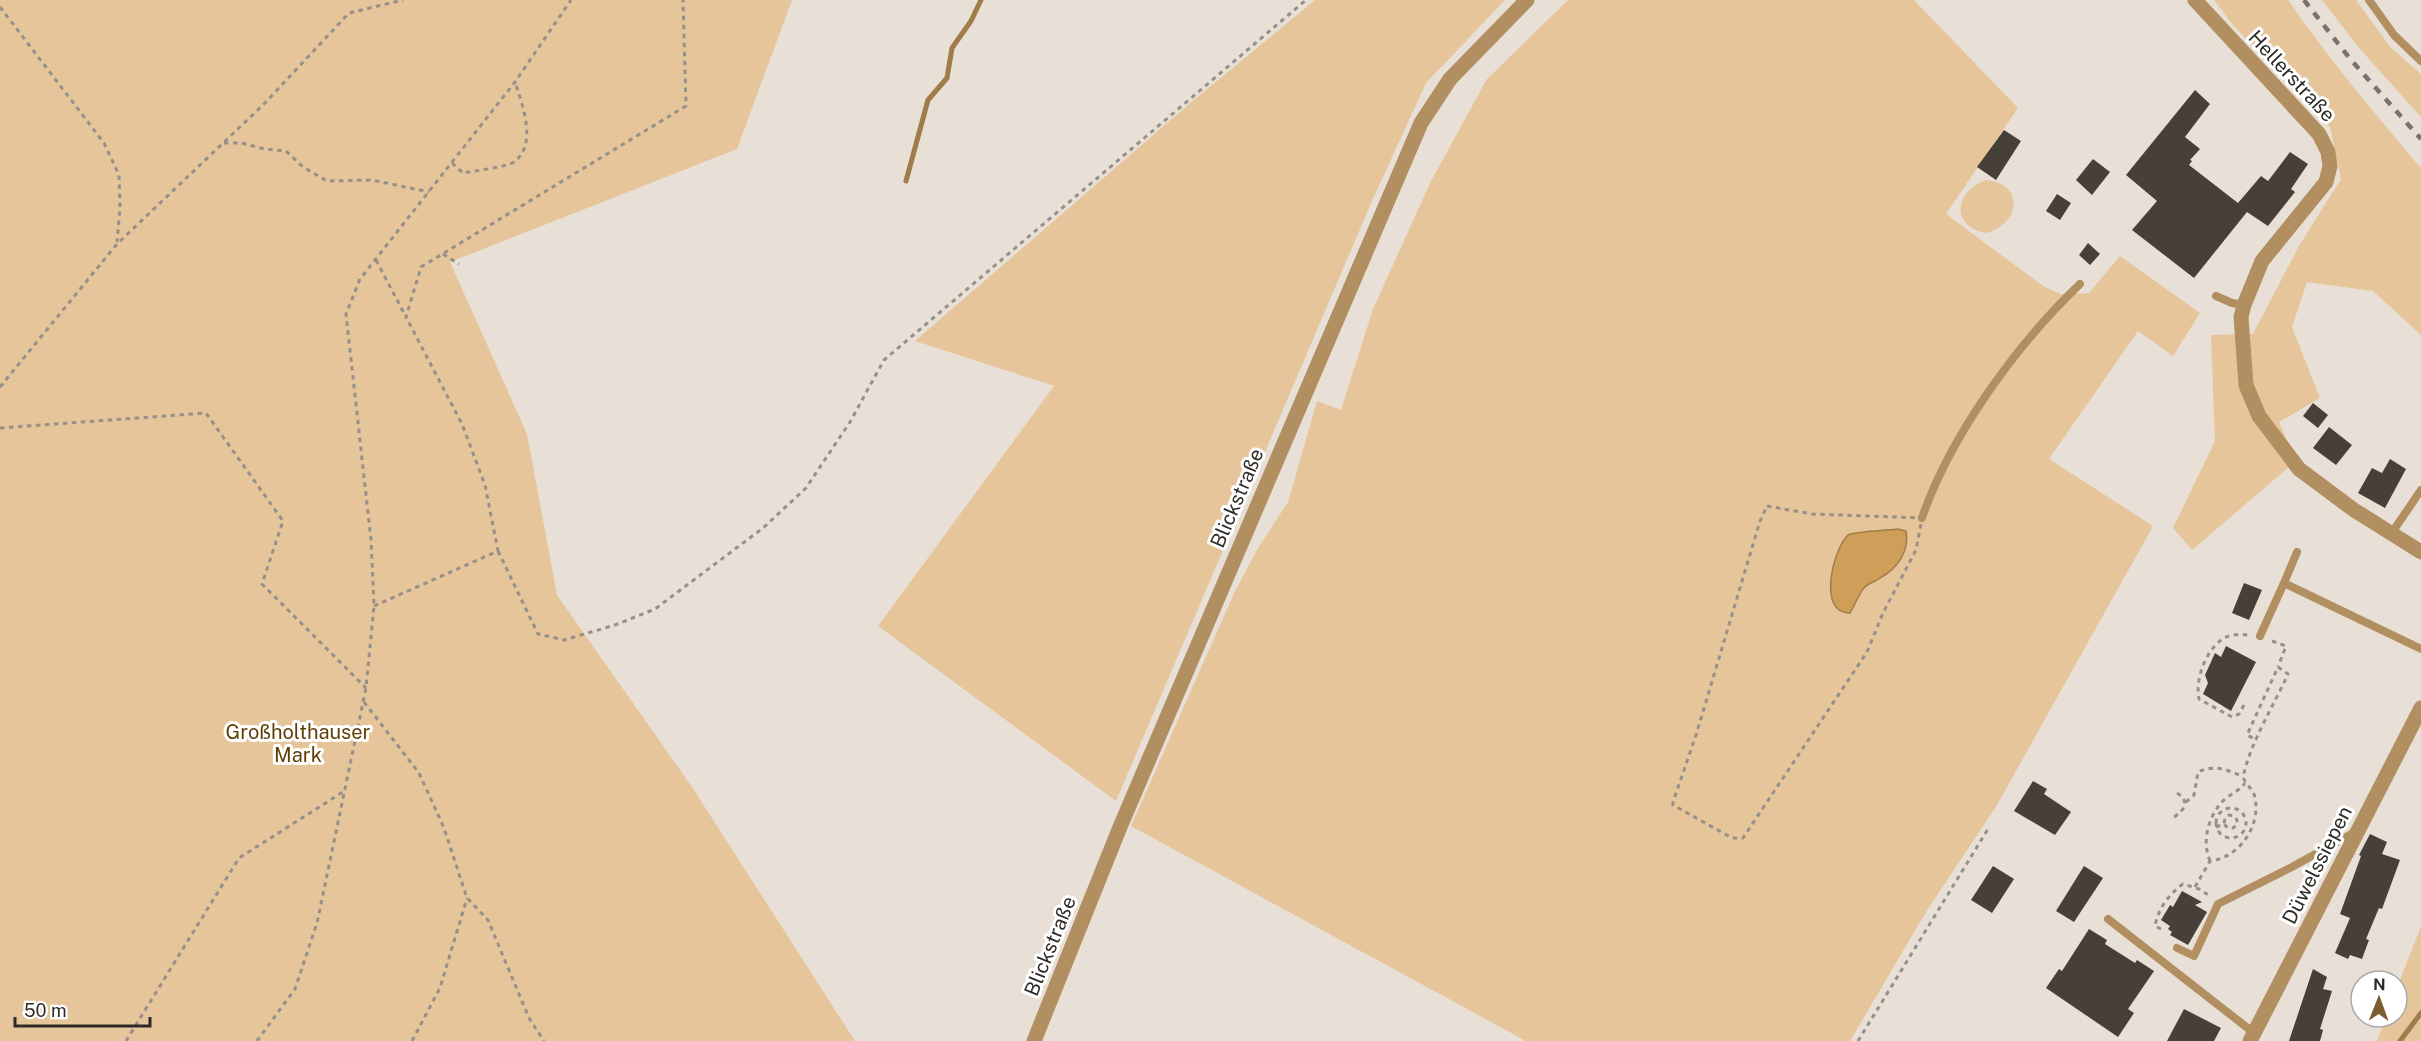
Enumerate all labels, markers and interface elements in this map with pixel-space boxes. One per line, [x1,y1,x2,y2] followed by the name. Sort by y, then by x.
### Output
[2244,25,2340,127] street label: Hellerstraße
[1205,445,1269,551] street label: Blickstraße
[226,720,371,767] park label: Großholthauser Mark
[2277,802,2357,928] street label: Düwelssiepen
[1019,893,1081,999] street label: Blickstraße
[2349,969,2409,1029] north arrow
[2373,975,2386,994] text: N
[15,990,150,1028] scale bar
[24,1000,67,1021] text: 50 m

